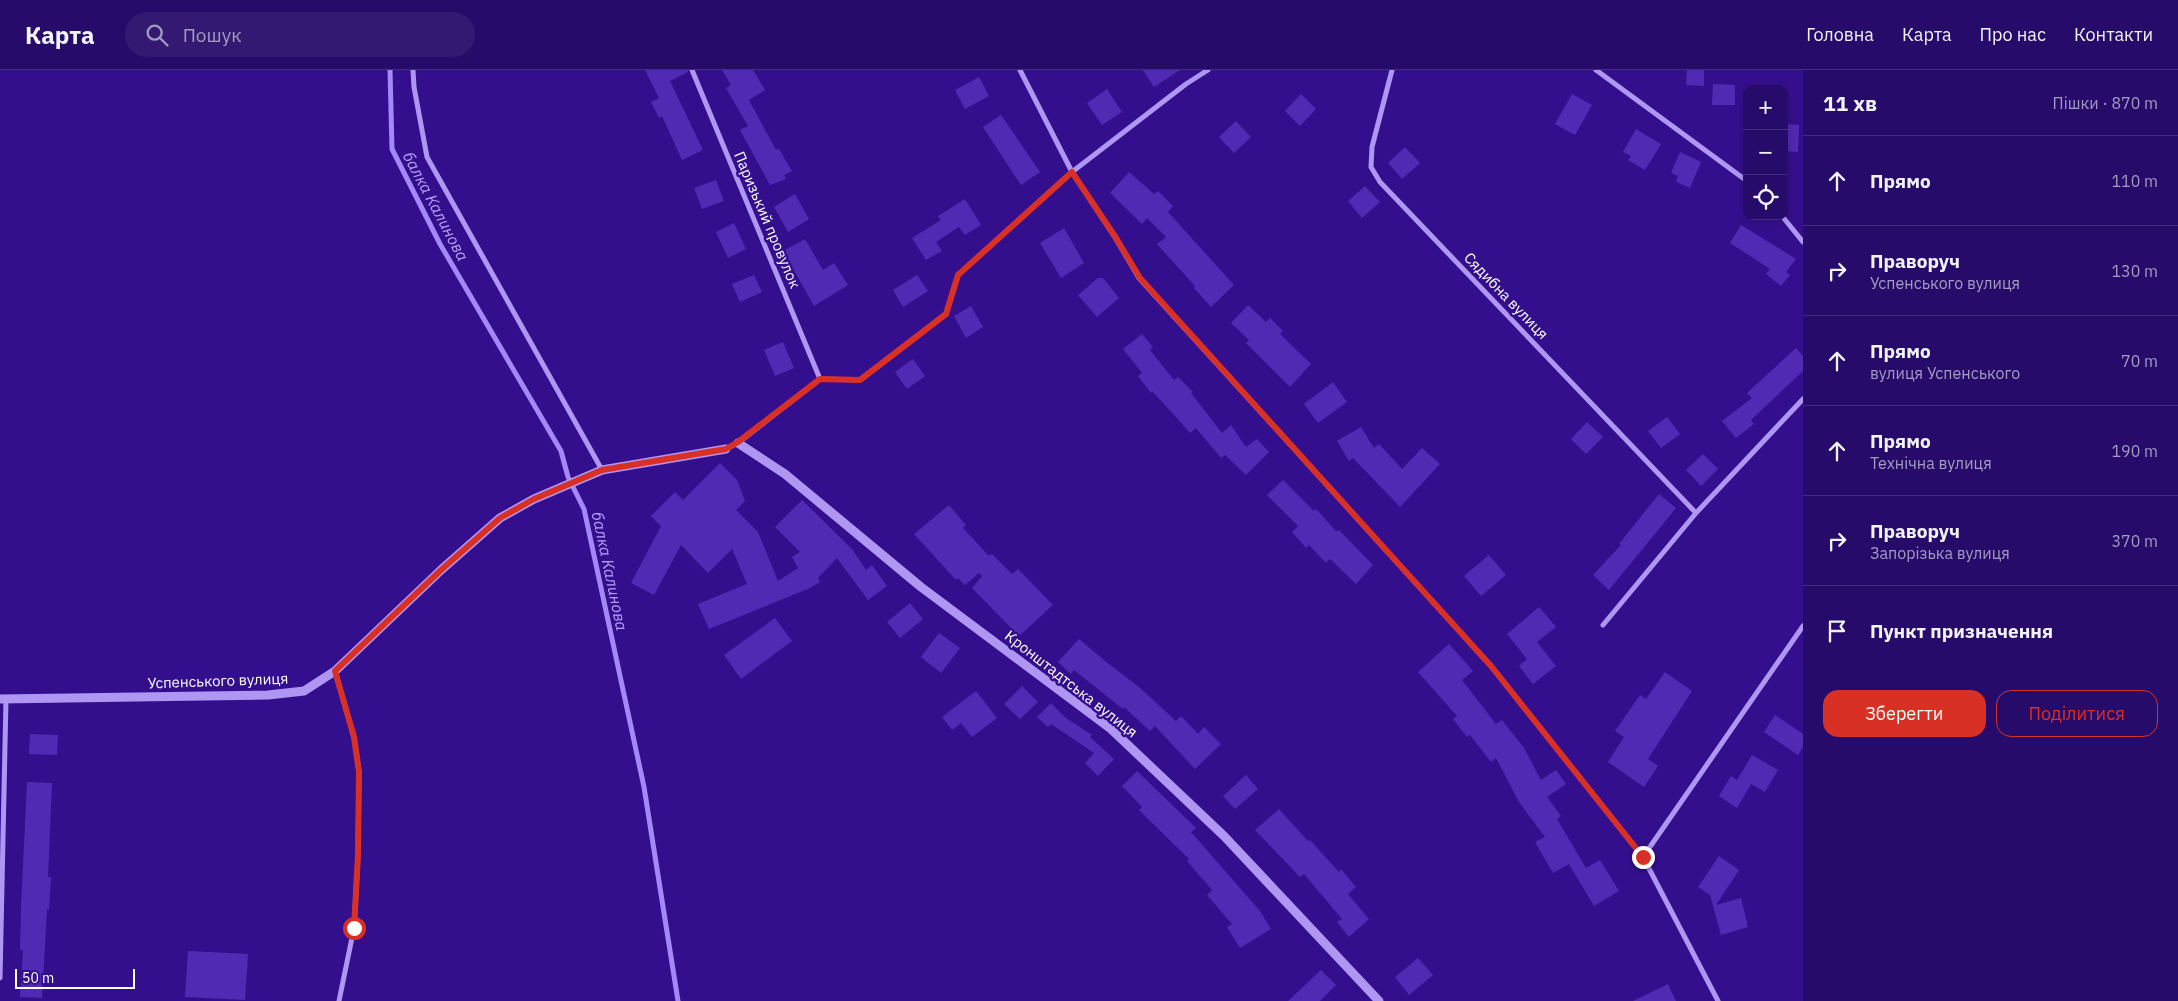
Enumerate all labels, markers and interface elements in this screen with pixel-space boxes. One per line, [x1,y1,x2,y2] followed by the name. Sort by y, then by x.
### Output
[125,12,475,57] search box
[25,19,95,51] text: Карта
[143,21,171,49] icon: search
[183,23,242,47] text: Пошук
[1806,23,1874,46] text: Головна
[1902,23,1952,46] text: Карта
[1980,23,2046,46] text: Про нас
[2074,23,2153,46] text: Контакти
[1743,85,1788,220] map controls
[1743,85,1788,130] button: +
[1823,89,1877,117] text: 11 хв
[2053,93,2158,113] text: Пішки · 870 m
[1743,130,1788,175] button: −
[399,148,473,264] water label: балка Калинова
[730,148,805,291] street label: Паризький провулок
[1823,167,1851,195] icon: ahead
[1870,169,1931,193] text: Прямо
[2111,171,2158,191] text: 110 m
[1743,175,1788,220] button: locate
[1460,248,1553,343] street label: Сядибна вулиця
[1870,249,1960,273] text: Праворуч
[1823,257,1851,285] icon: right
[2111,261,2158,281] text: 130 m
[1870,273,2020,293] text: Успенського вулиця
[1870,339,1931,363] text: Прямо
[1823,347,1851,375] icon: ahead
[2121,351,2158,371] text: 70 m
[1870,363,2020,383] text: вулиця Успенського
[1870,429,1931,453] text: Прямо
[1823,437,1851,465] icon: ahead
[2111,441,2158,461] text: 190 m
[1870,453,1992,473] text: Технічна вулиця
[588,510,632,632] water label: балка Калинова
[1870,519,1960,543] text: Праворуч
[1823,527,1851,555] icon: right
[2111,531,2158,551] text: 370 m
[1870,543,2010,563] text: Запорізька вулиця
[1823,617,1851,645] icon: arrive
[1870,619,2053,643] text: Пункт призначення
[1001,626,1141,741] street label: Кронштадтська вулиця
[147,669,289,692] street label: Успенського вулиця
[1823,690,1986,737] button: Зберегти
[1996,690,2158,737] button: Поділитися
[1632,846,1655,869] route end
[343,917,366,940] route start
[15,966,135,989] scale bar
[22,969,54,987] text: 50 m

